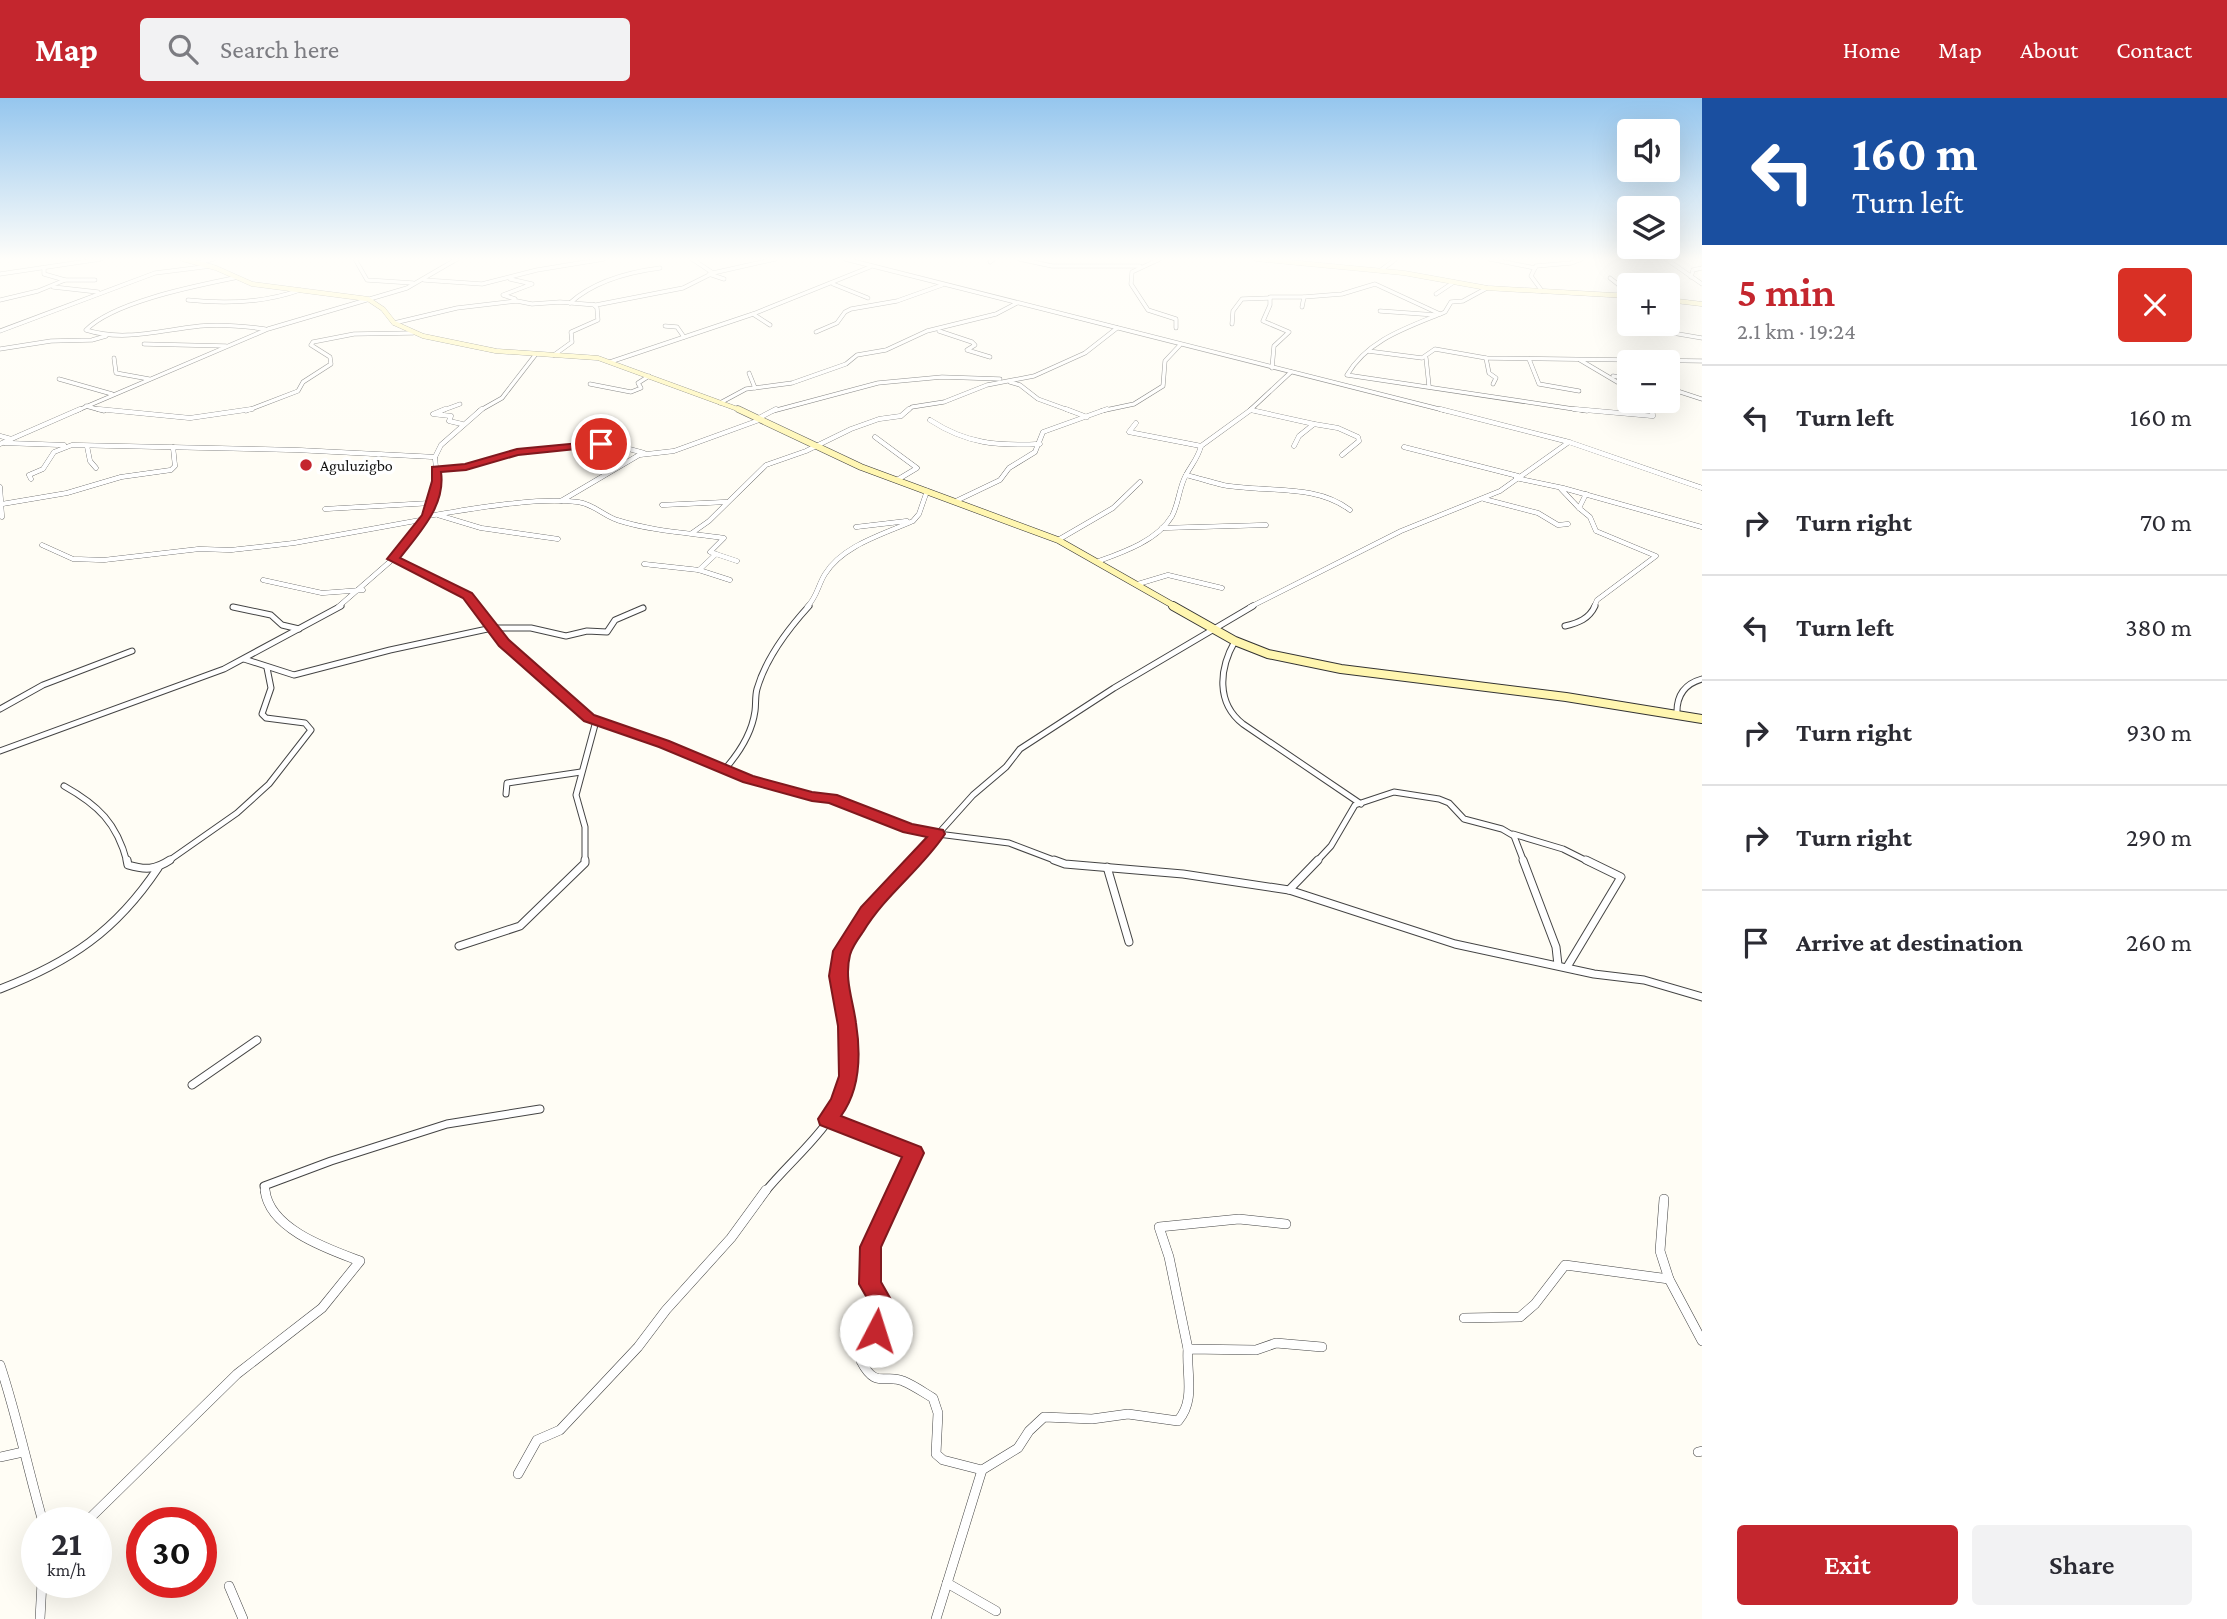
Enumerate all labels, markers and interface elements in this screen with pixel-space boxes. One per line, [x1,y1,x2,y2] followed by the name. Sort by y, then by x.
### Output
[140,18,630,81] search box
[164,30,202,68] icon: search
[35,31,98,68] text: Map
[220,35,339,64] text: Search here
[1843,36,1900,63] text: Home
[1938,36,1982,63] text: Map
[2020,36,2078,63] text: About
[2116,36,2192,63] text: Contact
[1617,119,1680,413] map controls
[1617,119,1680,182] button: sound
[1737,126,1828,217] icon: left
[1852,126,1978,181] text: 160 m
[1852,184,1963,220] text: Turn left
[1617,196,1680,259] button: layers
[1737,268,1835,315] text: 5 min
[2118,268,2192,342] button: close
[1617,273,1680,336] button: +
[1737,318,1856,344] text: 2.1 km · 19:24
[1617,350,1680,413] button: −
[1737,399,1775,437] icon: left
[1796,403,1894,432] text: Turn left
[2130,403,2192,432] text: 160 m
[571,414,631,474] pin
[582,425,620,463] icon: arrive
[298,457,314,473] marker: Aguluzigbo
[320,457,393,475] place label: Aguluzigbo
[1737,504,1775,542] icon: right
[1796,508,1912,537] text: Turn right
[2140,508,2192,537] text: 70 m
[1737,609,1775,647] icon: left
[1796,613,1894,642] text: Turn left
[2125,613,2192,642] text: 380 m
[1737,714,1775,752] icon: right
[1796,718,1912,747] text: Turn right
[2126,718,2192,747] text: 930 m
[1737,819,1775,857] icon: right
[1796,823,1912,852] text: Turn right
[2126,823,2192,852] text: 290 m
[1737,924,1775,962] icon: arrive
[1796,928,2023,957] text: Arrive at destination
[2126,928,2192,957] text: 260 m
[839,1294,913,1368] position arrow
[126,1507,217,1598] speed limit sign: 30
[51,1524,82,1563] text: 21
[1737,1525,1958,1605] button: Exit
[1972,1525,2192,1605] button: Share
[47,1560,86,1580] text: km/h

